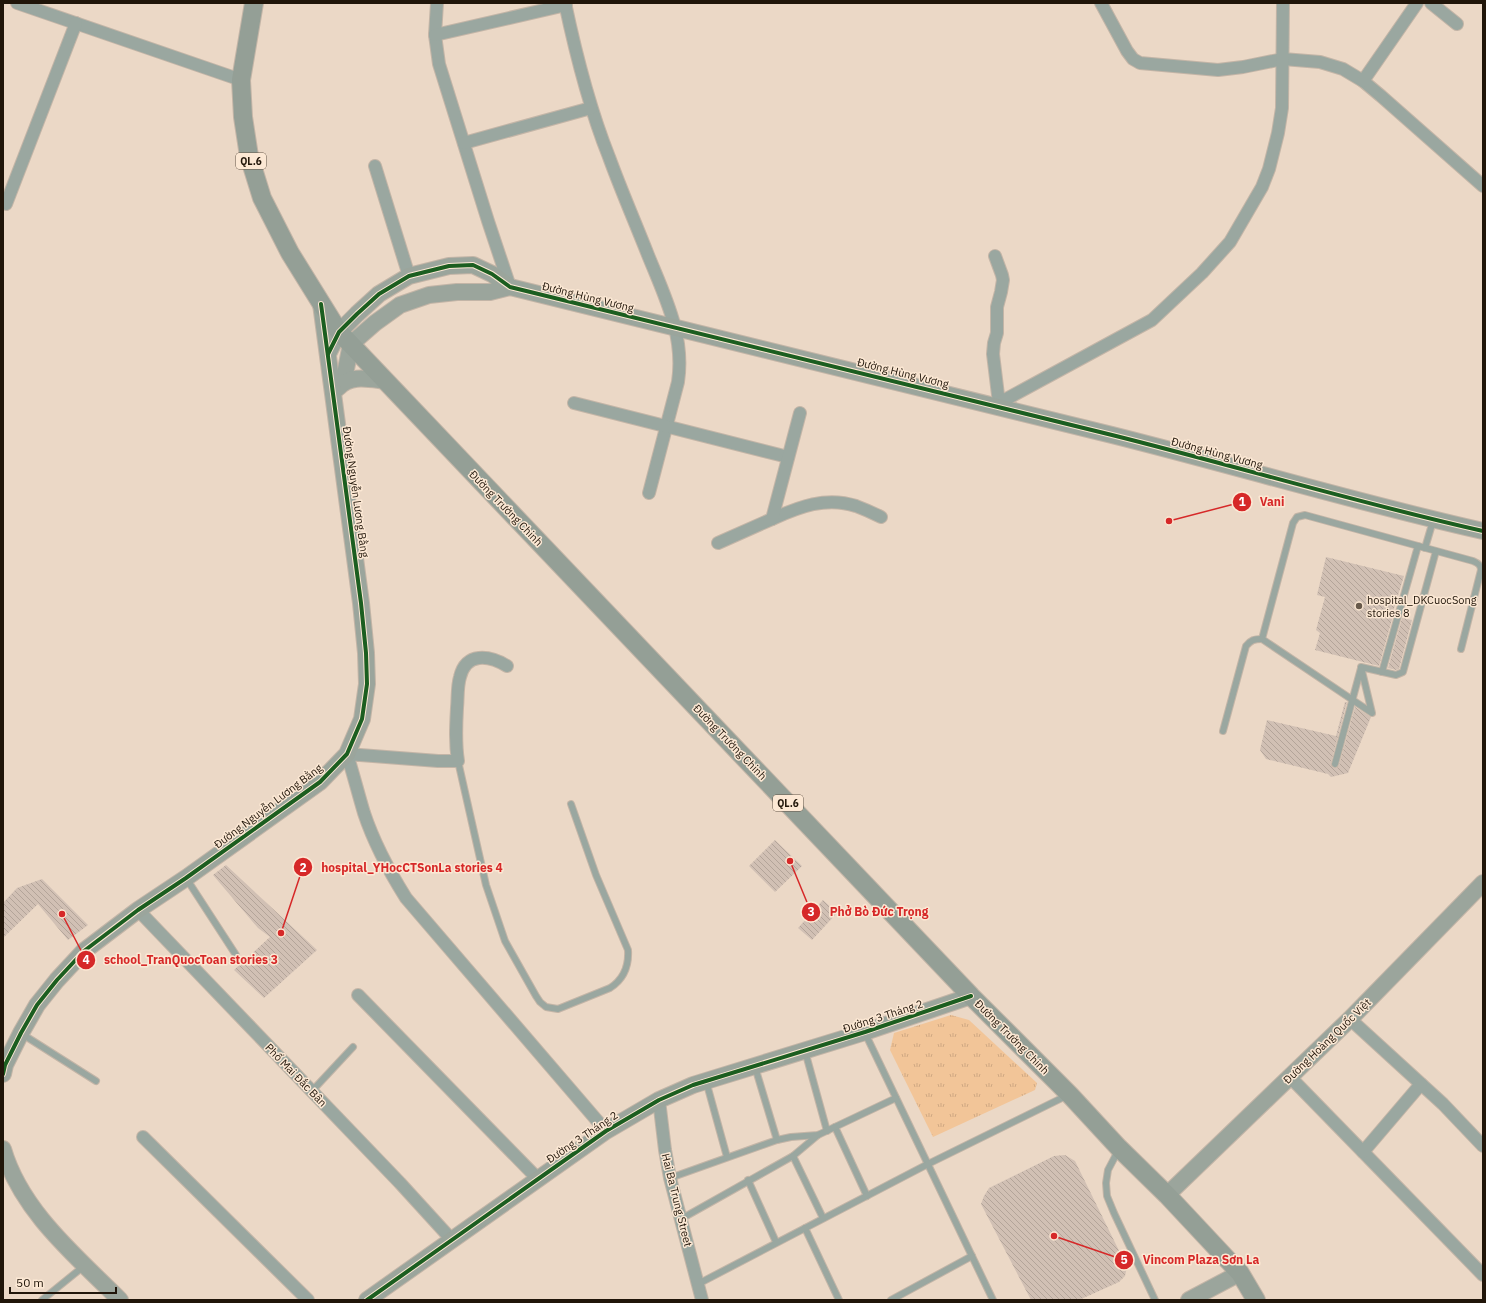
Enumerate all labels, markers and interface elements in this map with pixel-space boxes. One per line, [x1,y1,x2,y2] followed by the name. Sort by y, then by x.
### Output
[236,153,266,169] road number: QL.6
[541,279,636,315] street label: Đường Hùng Vương
[856,355,951,391] street label: Đường Hùng Vương
[340,426,372,559] street label: Đường Nguyễn Lương Bằng
[1170,434,1264,472] street label: Đường Hùng Vương
[466,467,546,549] street label: Đường Trường Chinh
[1232,490,1292,514] callout: Vani
[1238,494,1246,509] text: 1
[1260,494,1284,509] text: Vani
[1367,593,1477,620] place label: hospital_DKCuocSong stories 8
[1354,601,1364,611] marker: hospital_DKCuocSong stories 8
[690,701,770,783] street label: Đường Trường Chinh
[211,761,325,851] street label: Đường Nguyễn Lương Bằng
[773,795,803,811] road number: QL.6
[293,855,511,879] callout: hospital_YHocCTSonLa stories 4
[299,860,307,875] text: 2
[321,860,503,875] text: hospital_YHocCTSonLa stories 4
[801,900,936,924] callout: Phở Bò Đức Trọng
[807,904,815,919] text: 3
[830,904,929,919] text: Phở Bò Đức Trọng
[76,948,286,972] callout: school_TranQuocToan stories 3
[82,952,90,967] text: 4
[104,952,278,967] text: school_TranQuocToan stories 3
[1280,995,1374,1087] street label: Đường Hoàng Quốc Việt
[841,996,925,1036] street label: Đường 3 Tháng 2
[972,997,1052,1077] street label: Đường Trường Chinh
[262,1040,330,1110] street label: Phố Mai Đắc Bân
[544,1108,620,1166] street label: Đường 3 Tháng 2
[659,1152,695,1248] street label: Hai Ba Trung Street
[1114,1248,1267,1272] callout: Vincom Plaza Sơn La
[1120,1252,1128,1267] text: 5
[1143,1252,1259,1267] text: Vincom Plaza Sơn La
[10,1269,116,1295] scale bar
[16,1275,44,1290] text: 50 m

